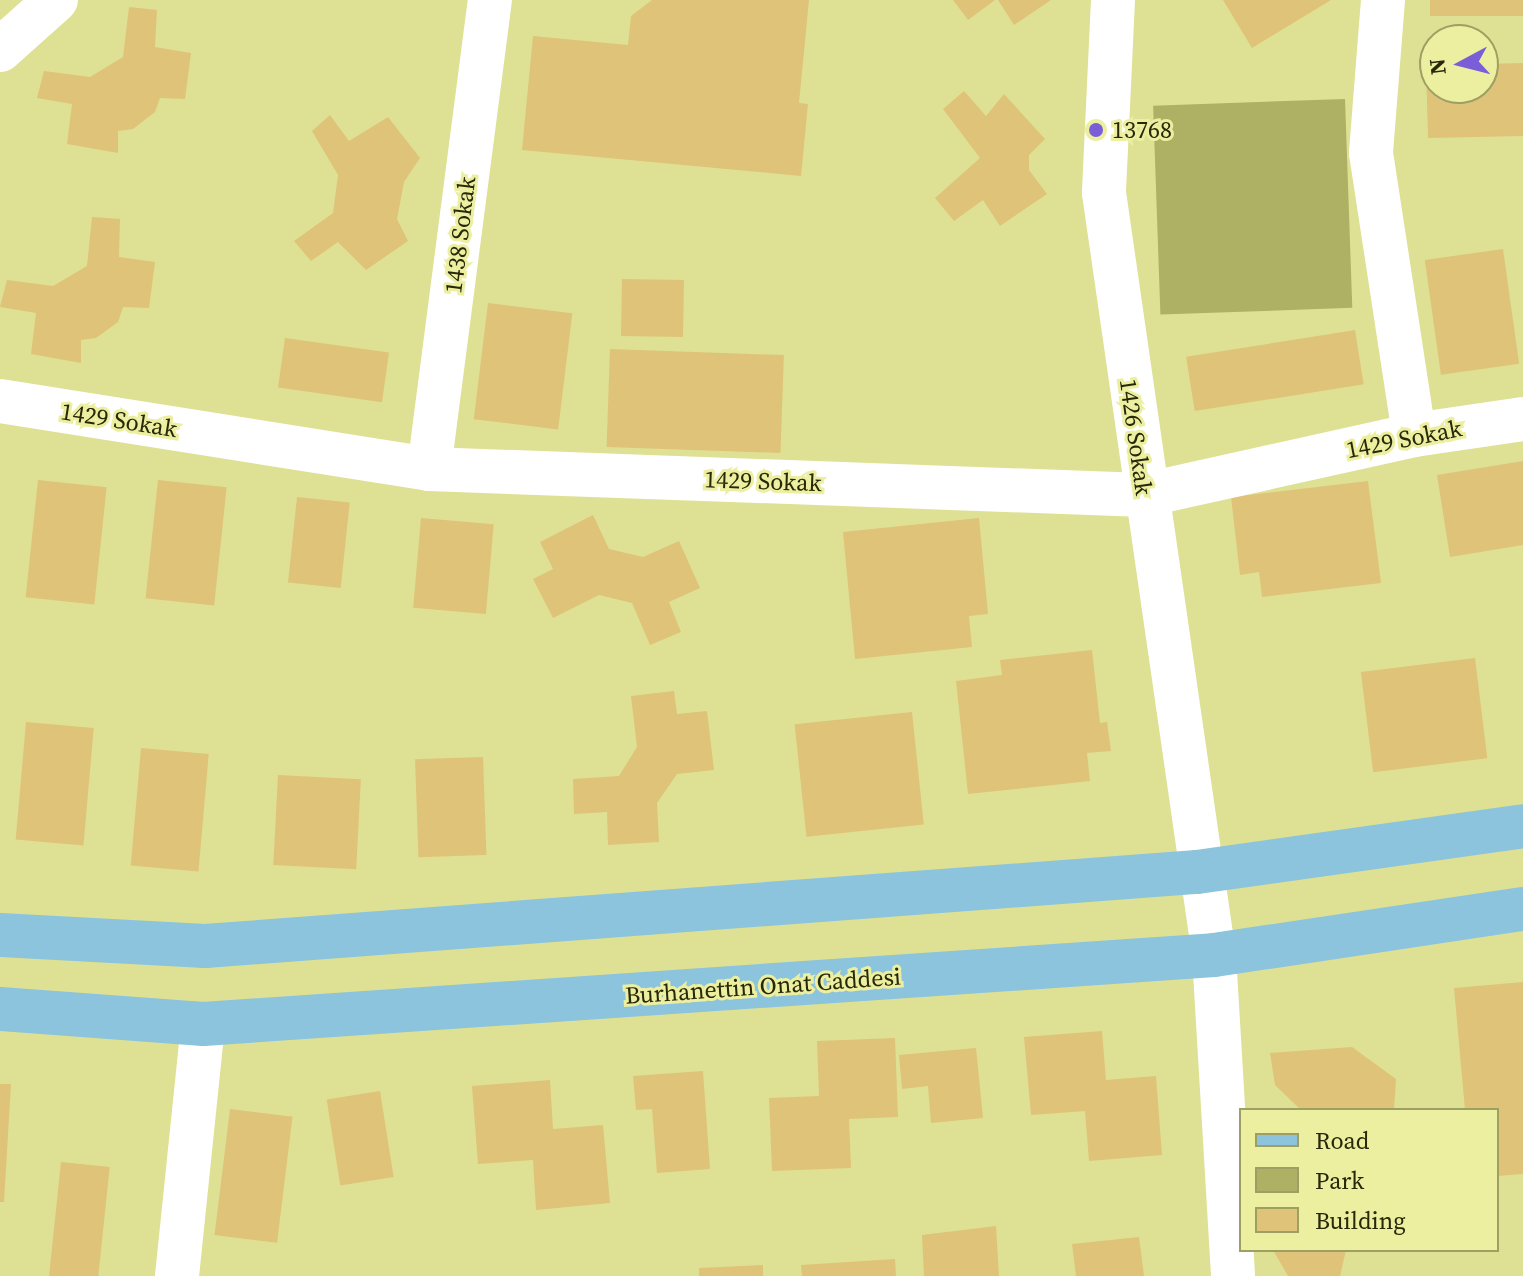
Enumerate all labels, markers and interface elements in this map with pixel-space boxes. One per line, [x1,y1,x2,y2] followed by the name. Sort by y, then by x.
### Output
[1419,24,1499,104] north arrow
[1421,57,1453,76] text: N
[1112,116,1172,144] place label: 13768
[1087,121,1105,139] marker: 13768
[439,175,481,295] street label: 1438 Sokak
[1114,377,1158,497] street label: 1426 Sokak
[59,397,179,443] street label: 1429 Sokak
[1344,414,1464,464] street label: 1429 Sokak
[704,465,822,497] street label: 1429 Sokak
[624,962,902,1010] street label: Burhanettin Onat Caddesi
[1239,1108,1499,1252] legend
[1315,1124,1369,1157] text: Road
[1315,1164,1364,1197] text: Park
[1315,1204,1406,1237] text: Building

